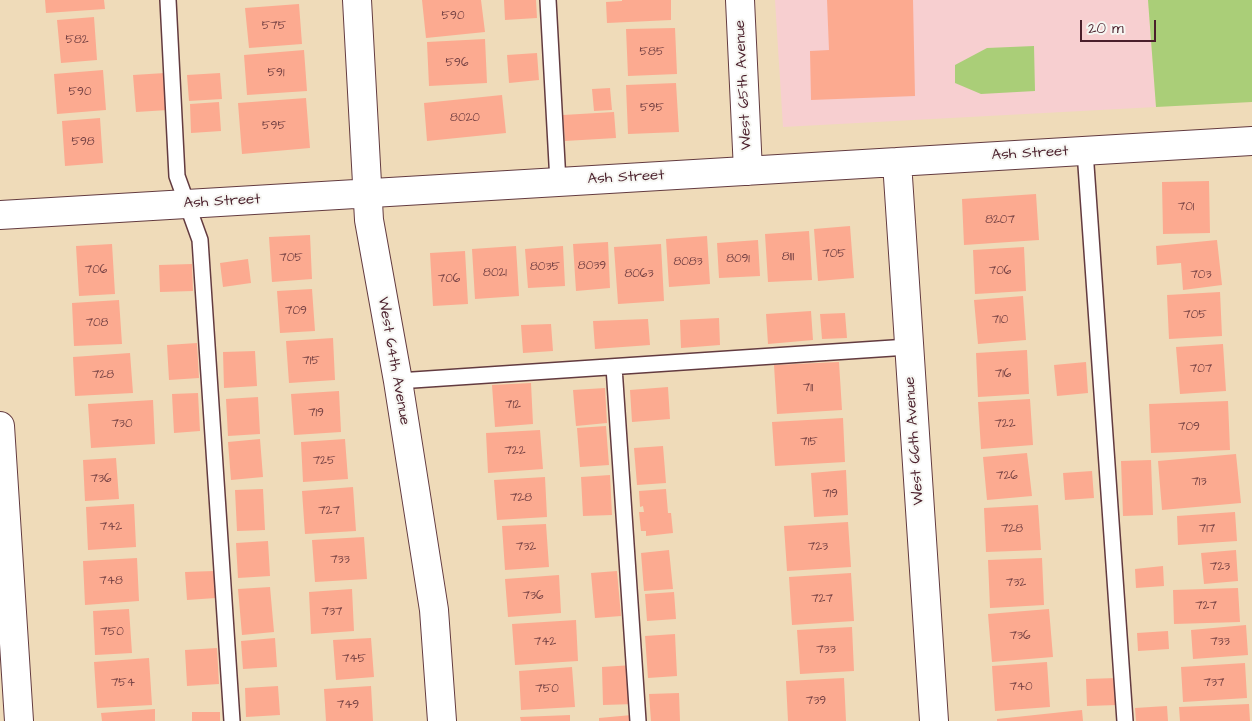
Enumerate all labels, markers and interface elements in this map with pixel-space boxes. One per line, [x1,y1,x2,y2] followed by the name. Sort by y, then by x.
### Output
[442,9,464,23] house number: 590
[1082,10,1158,42] scale bar
[1088,18,1124,39] text: 20 m
[262,19,286,33] house number: 575
[732,20,756,150] street label: West 65th Avenue
[65,33,89,47] house number: 582
[640,45,664,59] house number: 585
[446,56,468,70] house number: 596
[268,66,284,80] house number: 591
[69,85,91,99] house number: 590
[640,101,664,115] house number: 595
[450,111,480,125] house number: 8020
[262,119,286,133] house number: 595
[71,135,95,149] house number: 598
[991,143,1069,165] street label: Ash Street
[587,167,665,189] street label: Ash Street
[183,191,261,213] street label: Ash Street
[1178,200,1194,214] house number: 701
[985,213,1015,227] house number: 8207
[822,247,846,261] house number: 705
[782,250,794,264] house number: 8111
[279,251,303,265] house number: 705
[726,252,750,266] house number: 8091
[673,255,703,269] house number: 8083
[578,259,606,273] house number: 8039
[530,260,560,274] house number: 8035
[85,263,107,277] house number: 706
[989,264,1011,278] house number: 706
[483,266,507,280] house number: 8021
[625,267,653,281] house number: 8063
[1190,268,1212,282] house number: 703
[438,272,460,286] house number: 706
[373,296,413,426] street label: West 64th Avenue
[285,304,307,318] house number: 709
[1183,308,1207,322] house number: 705
[992,313,1008,327] house number: 710
[86,316,108,330] house number: 708
[302,354,320,368] house number: 715
[1190,362,1212,376] house number: 707
[995,367,1011,381] house number: 716
[92,368,114,382] house number: 728
[902,376,928,506] street label: West 66th Avenue
[803,381,813,395] house number: 711
[505,398,521,412] house number: 712
[308,406,324,420] house number: 719
[111,417,133,431] house number: 730
[994,417,1016,431] house number: 722
[1178,420,1200,434] house number: 709
[800,435,818,449] house number: 715
[504,444,526,458] house number: 722
[313,454,335,468] house number: 725
[996,469,1018,483] house number: 726
[90,472,112,486] house number: 736
[1191,475,1207,489] house number: 713
[822,487,838,501] house number: 719
[510,491,532,505] house number: 728
[318,504,340,518] house number: 727
[100,520,122,534] house number: 742
[1001,522,1023,536] house number: 728
[1199,522,1215,536] house number: 717
[516,540,536,554] house number: 732
[808,540,828,554] house number: 723
[330,553,350,567] house number: 733
[1210,560,1230,574] house number: 723
[99,574,123,588] house number: 748
[1006,576,1026,590] house number: 732
[522,589,544,603] house number: 736
[811,592,833,606] house number: 727
[1195,599,1217,613] house number: 727
[322,605,342,619] house number: 737
[100,625,124,639] house number: 750
[1009,629,1031,643] house number: 736
[534,635,556,649] house number: 742
[1210,635,1230,649] house number: 733
[816,643,836,657] house number: 733
[342,652,366,666] house number: 745
[111,676,135,690] house number: 754
[1204,676,1224,690] house number: 737
[1009,680,1033,694] house number: 740
[535,682,559,696] house number: 750
[806,694,826,708] house number: 739
[337,698,359,712] house number: 749

